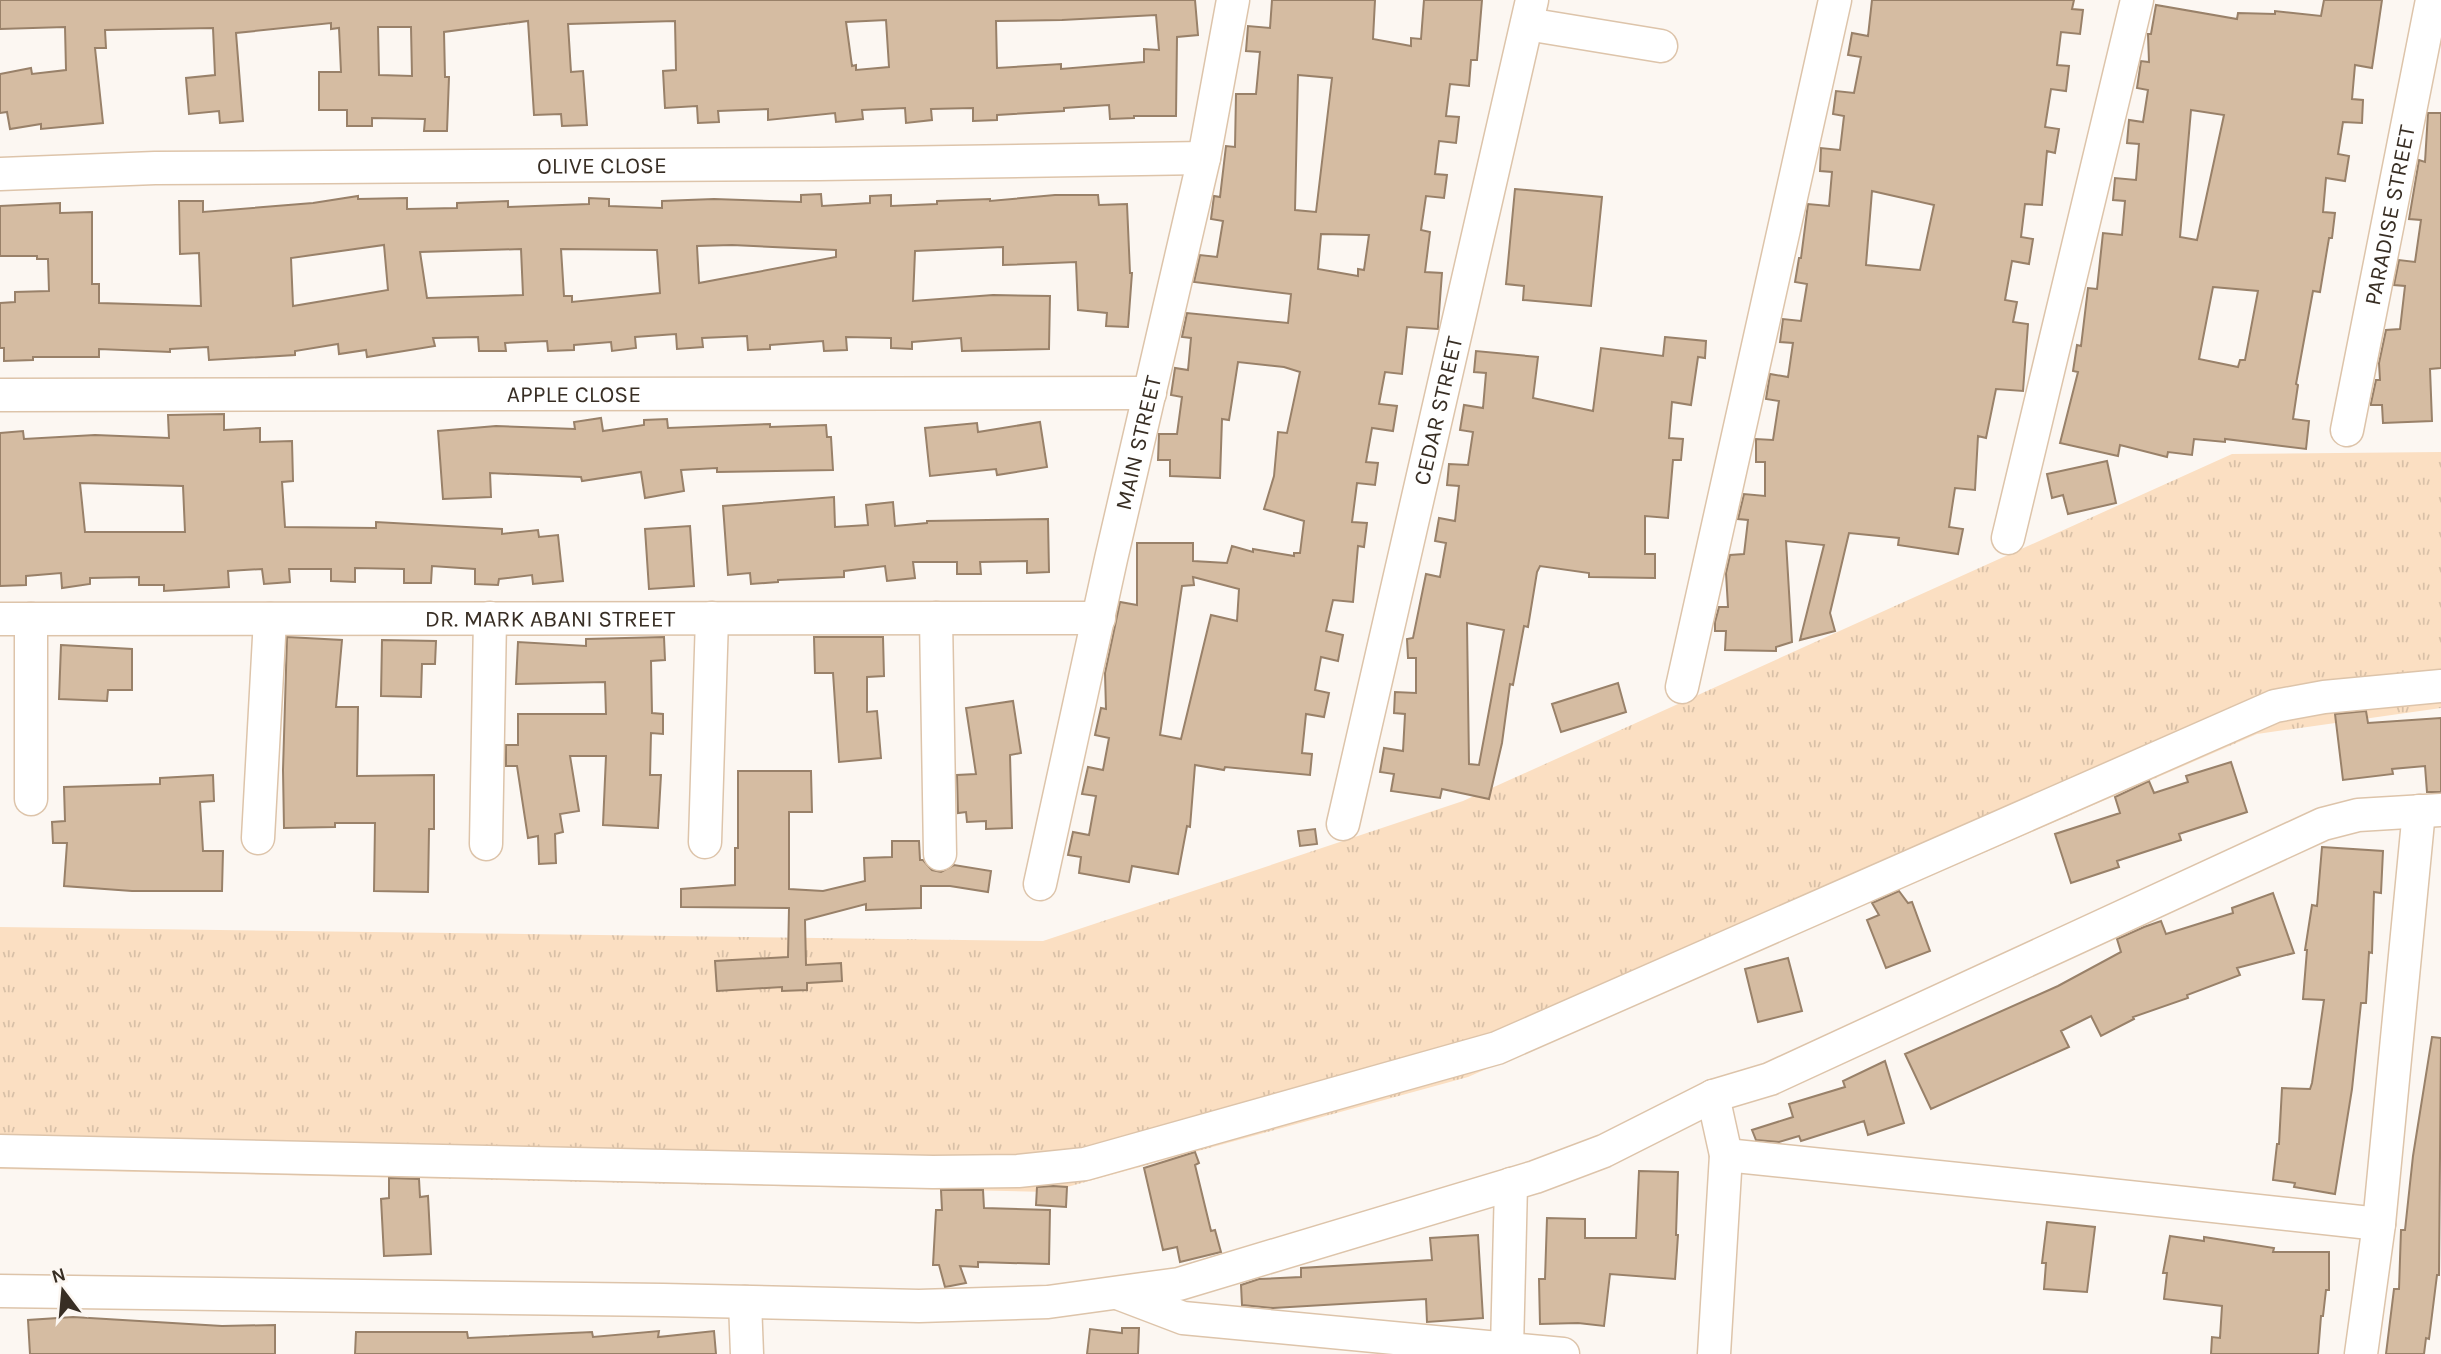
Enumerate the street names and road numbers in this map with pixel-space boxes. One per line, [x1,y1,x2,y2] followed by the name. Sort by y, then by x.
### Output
[2358,122,2421,308] street label: PARADISE STREET
[537,151,667,179] street label: OLIVE CLOSE
[1408,333,1468,488] street label: CEDAR STREET
[1109,372,1167,513] street label: MAIN STREET
[507,380,641,408] street label: APPLE CLOSE
[425,605,676,632] street label: DR. MARK ABANI STREET

